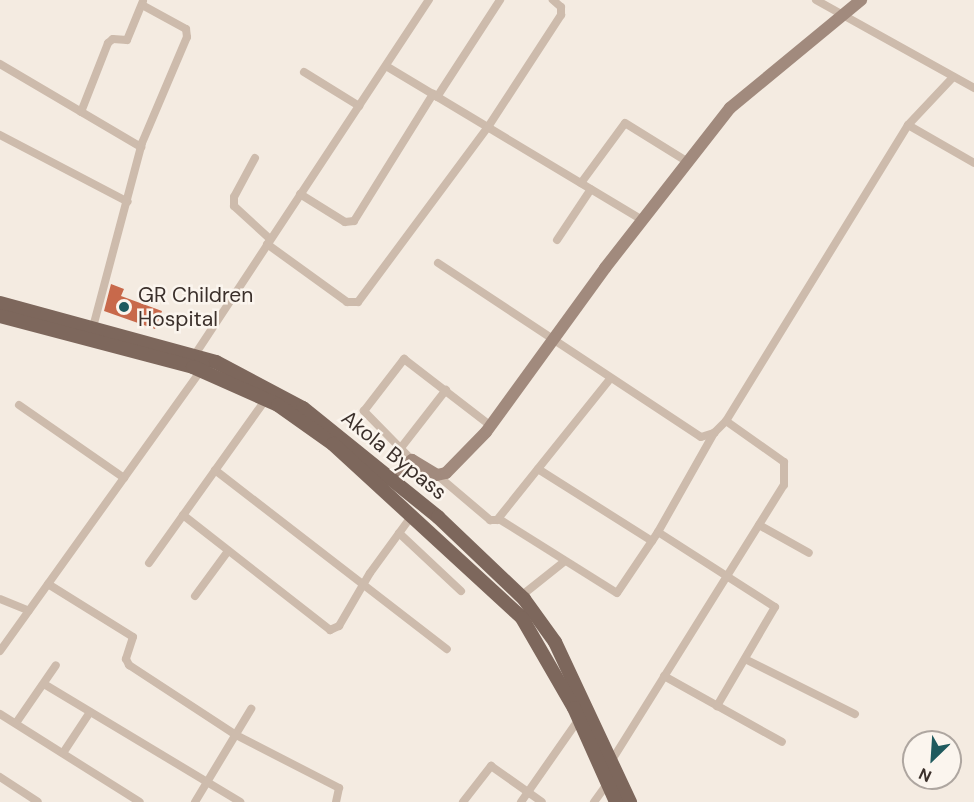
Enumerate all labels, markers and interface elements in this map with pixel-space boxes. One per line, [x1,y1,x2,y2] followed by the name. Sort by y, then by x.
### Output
[138,282,253,332] place label: GR Children Hospital
[115,298,133,316] marker: GR Children Hospital
[336,405,452,505] street label: Akola Bypass
[902,730,962,790] north arrow
[915,763,935,787] text: N

